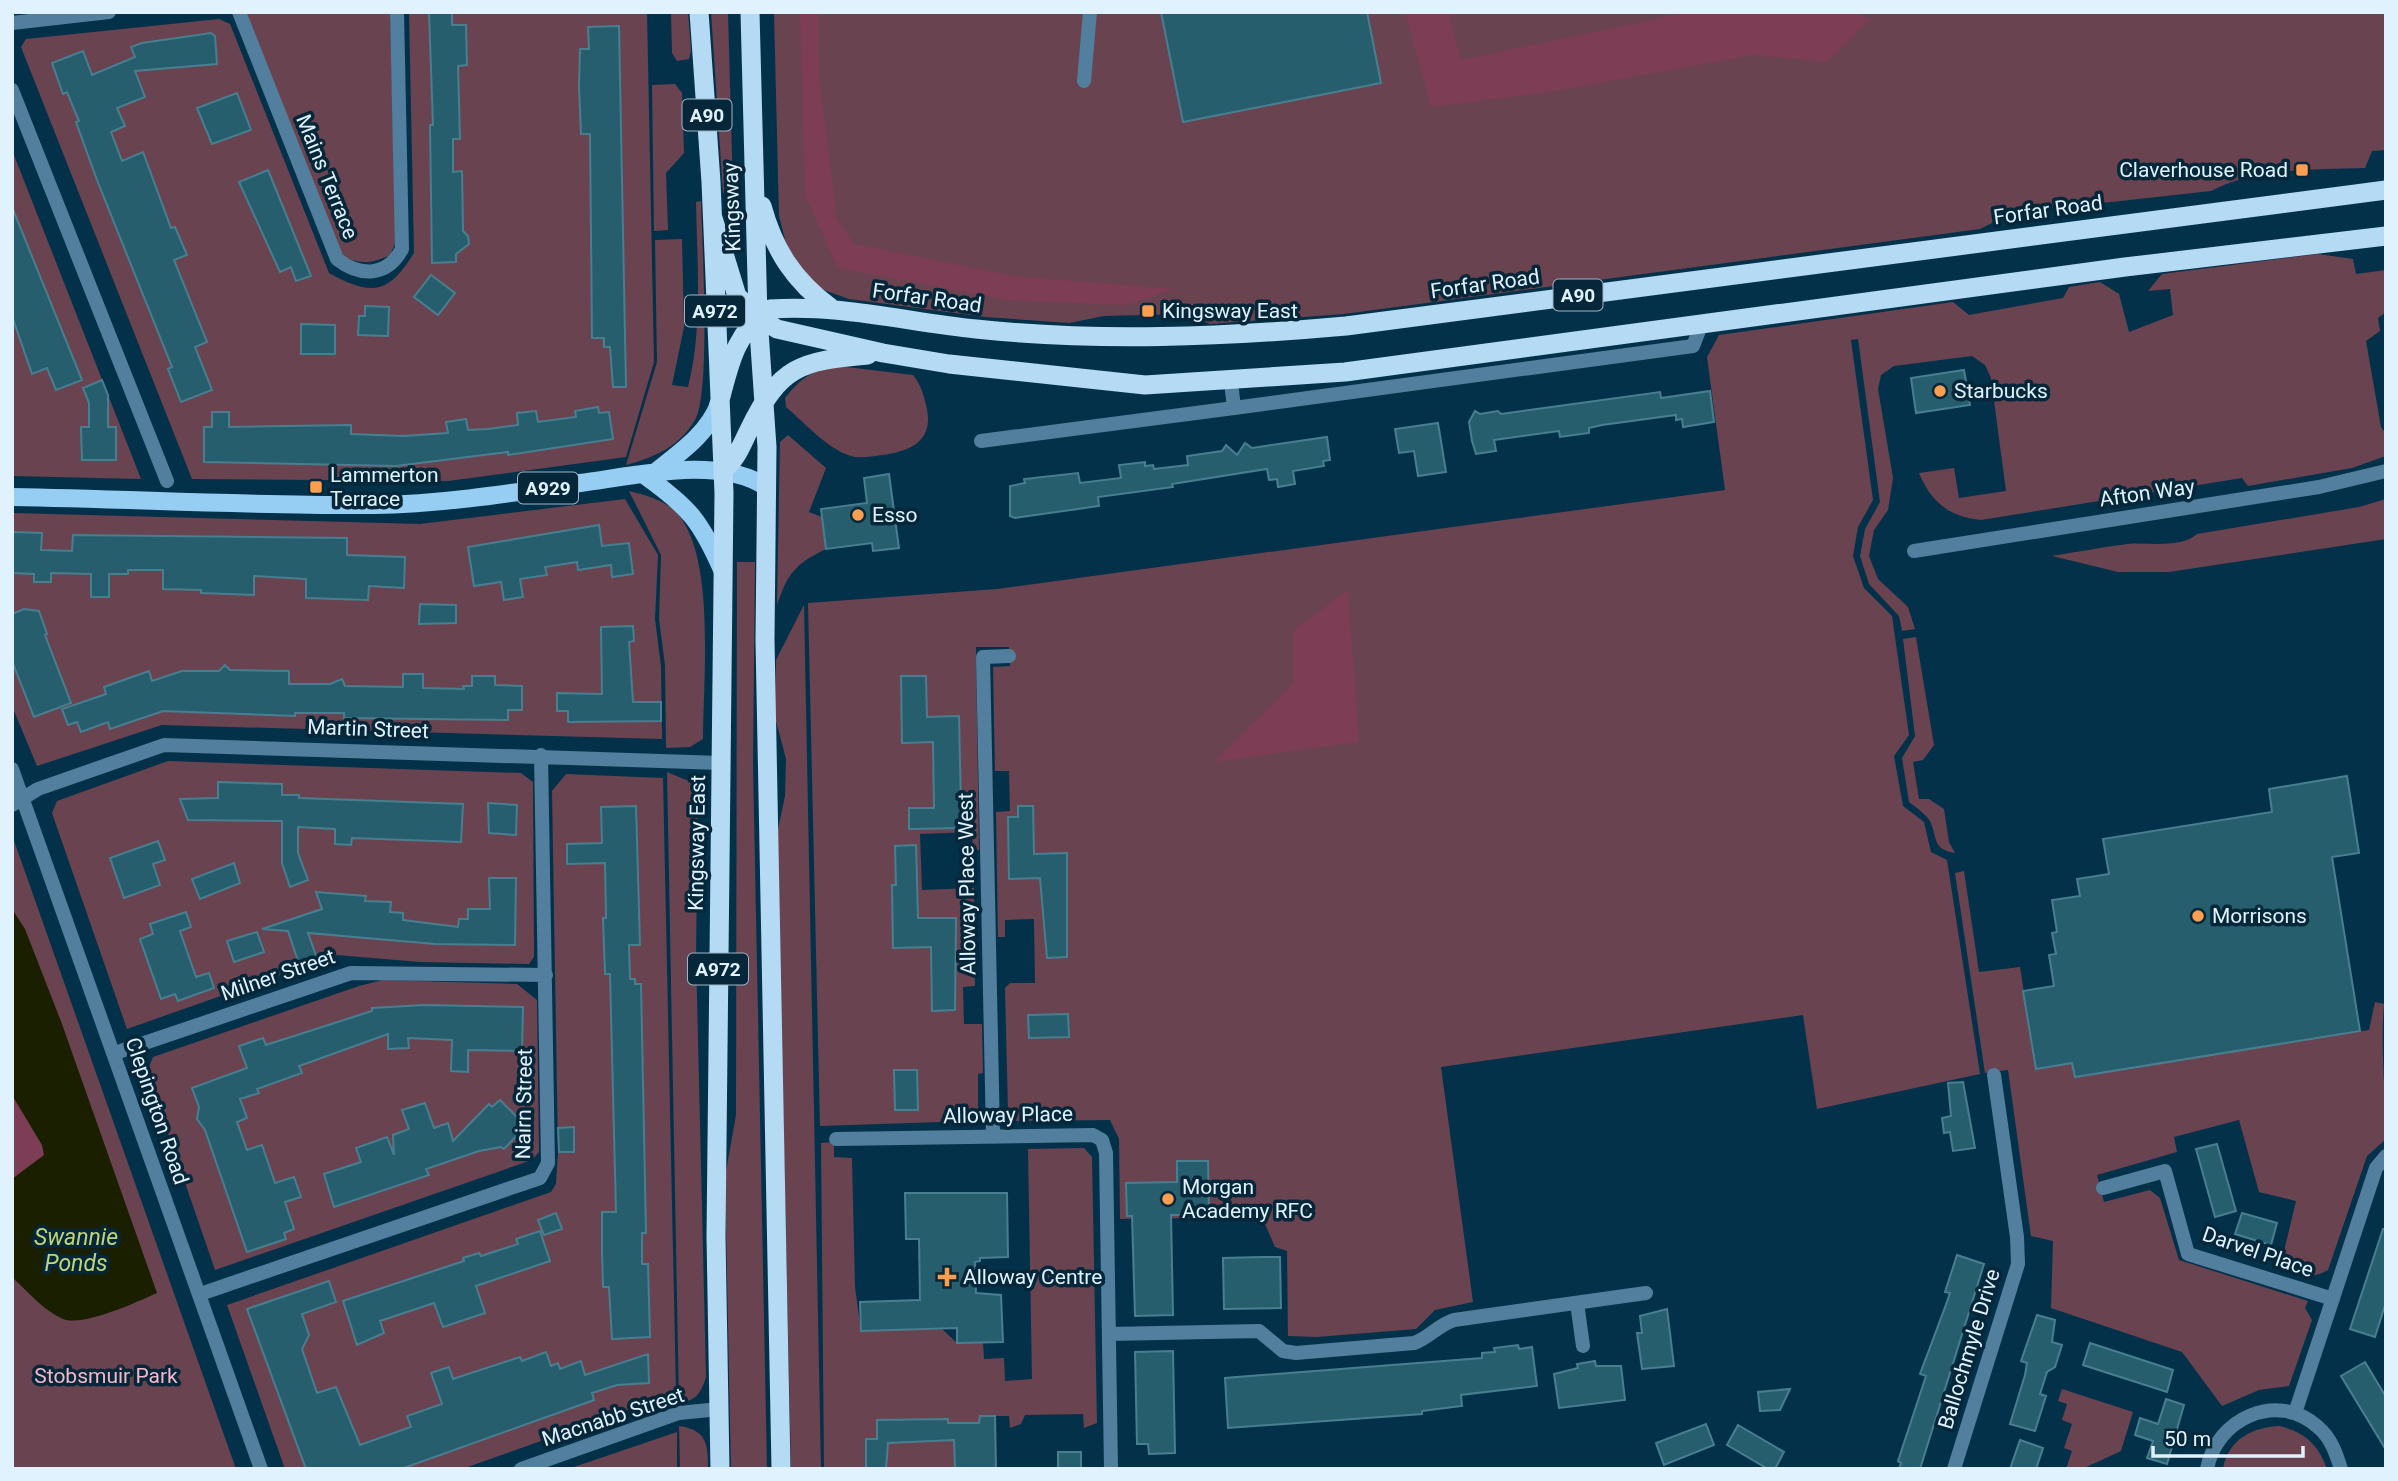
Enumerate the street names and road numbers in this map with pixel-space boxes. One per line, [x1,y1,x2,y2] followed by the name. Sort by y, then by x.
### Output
[682,99,732,130] road number: A90
[291,111,363,243] street label: Mains Terrace
[718,162,746,252] street label: Kingsway
[1992,190,2104,230] street label: Forfar Road
[1429,264,1541,304] street label: Forfar Road
[871,278,983,318] street label: Forfar Road
[1554,280,1602,310] road number: A90
[685,296,745,326] road number: A972
[518,472,578,503] road number: A929
[2098,474,2196,512] street label: Afton Way
[307,715,429,743] street label: Martin Street
[684,775,710,911] street label: Kingsway East
[953,792,981,975] street label: Alloway Place West
[218,944,338,1006] street label: Milner Street
[688,953,748,984] road number: A972
[121,1034,193,1188] street label: Clepington Road
[511,1048,537,1160] street label: Nairn Street
[943,1102,1073,1128] street label: Alloway Place
[2199,1222,2317,1282] street label: Darvel Place
[1933,1266,2005,1432] street label: Ballochmyle Drive
[539,1383,687,1451] street label: Macnabb Street

